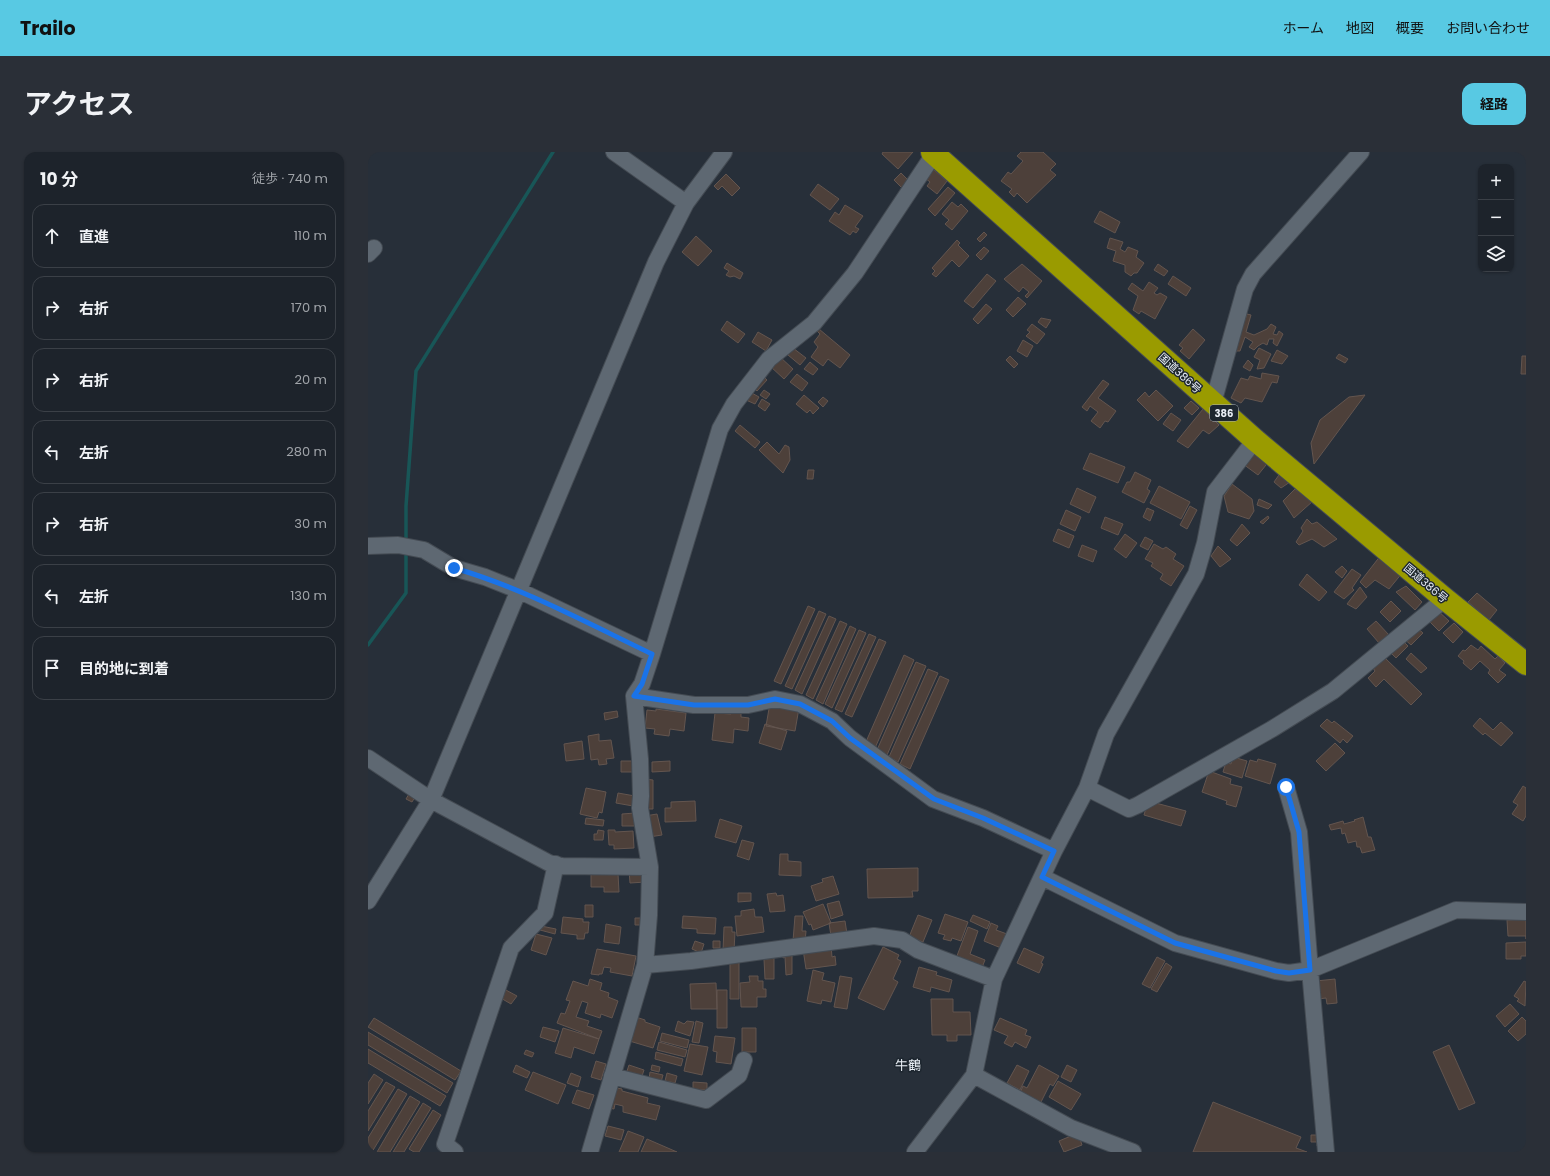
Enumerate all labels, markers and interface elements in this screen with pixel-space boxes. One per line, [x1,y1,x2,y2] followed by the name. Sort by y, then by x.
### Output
[20,15,76,42] text: Trailo
[1282,18,1324,38] text: ホーム
[1346,18,1374,38] text: 地図
[1396,18,1424,38] text: 概要
[1446,18,1530,38] text: お問い合わせ
[1462,83,1526,125] button: 経路
[24,85,135,124] text: アクセス
[1478,164,1514,272] map controls
[1478,164,1514,200] button: +
[40,167,78,191] text: 10 分
[252,169,328,188] text: 徒歩 · 740 m
[1478,200,1514,236] button: −
[41,225,63,247] icon: ahead
[79,226,109,247] text: 直進
[294,226,327,245] text: 110 m
[1478,236,1514,272] button: layers
[41,297,63,319] icon: right
[79,298,109,319] text: 右折
[291,298,327,317] text: 170 m
[1155,349,1205,397] street label: 国道386号
[41,369,63,391] icon: right
[79,370,109,391] text: 右折
[294,370,327,389] text: 20 m
[1210,405,1238,421] road number: 386
[41,441,63,463] icon: left
[79,442,109,463] text: 左折
[286,442,327,461] text: 280 m
[41,513,63,535] icon: right
[79,514,109,535] text: 右折
[294,514,327,533] text: 30 m
[445,559,463,577] route end
[1400,560,1452,606] street label: 国道386号
[41,585,63,607] icon: left
[79,586,109,607] text: 左折
[290,586,327,605] text: 130 m
[41,657,63,679] icon: arrive
[79,658,169,679] text: 目的地に到着
[1277,778,1295,796] route start
[895,1056,921,1075] district label: 牛鶴

